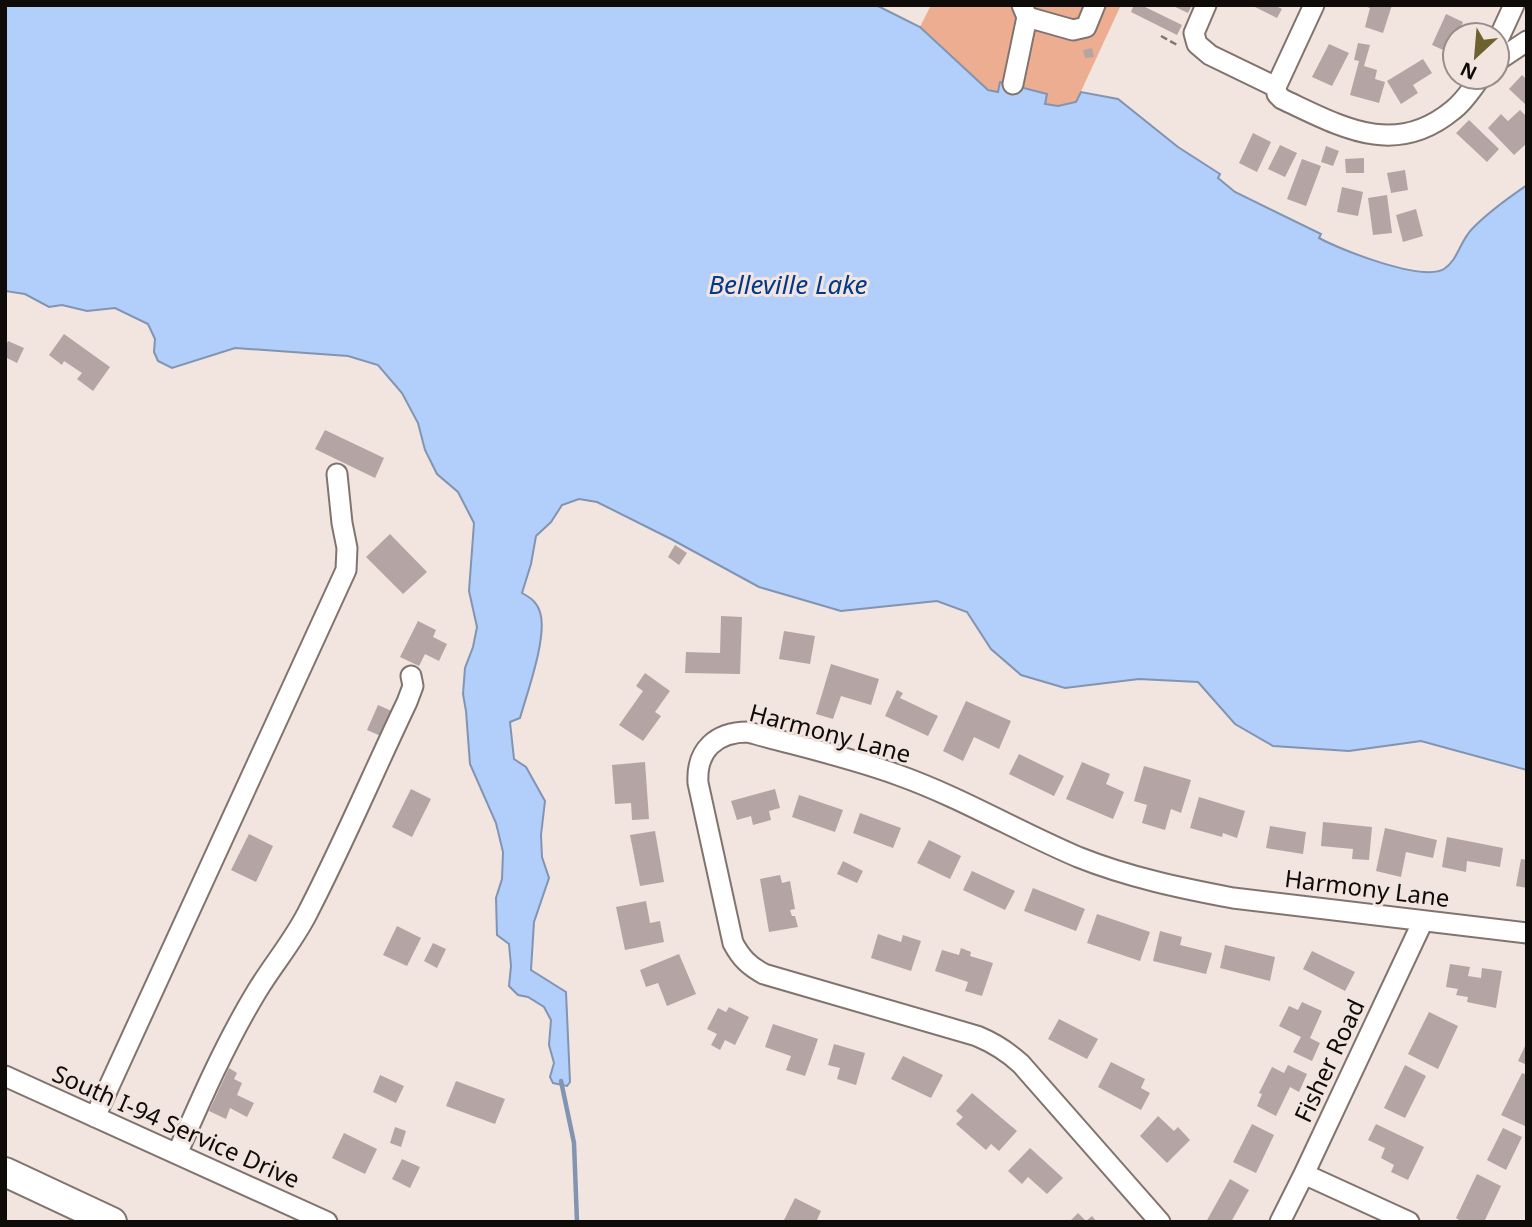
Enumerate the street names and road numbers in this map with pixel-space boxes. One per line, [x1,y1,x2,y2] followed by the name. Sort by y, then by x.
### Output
[746,695,915,770] street label: Harmony Lane
[1283,861,1451,914] street label: Harmony Lane
[1286,993,1372,1127] street label: Fisher Road
[48,1056,306,1195] street label: South I-94 Service Drive

